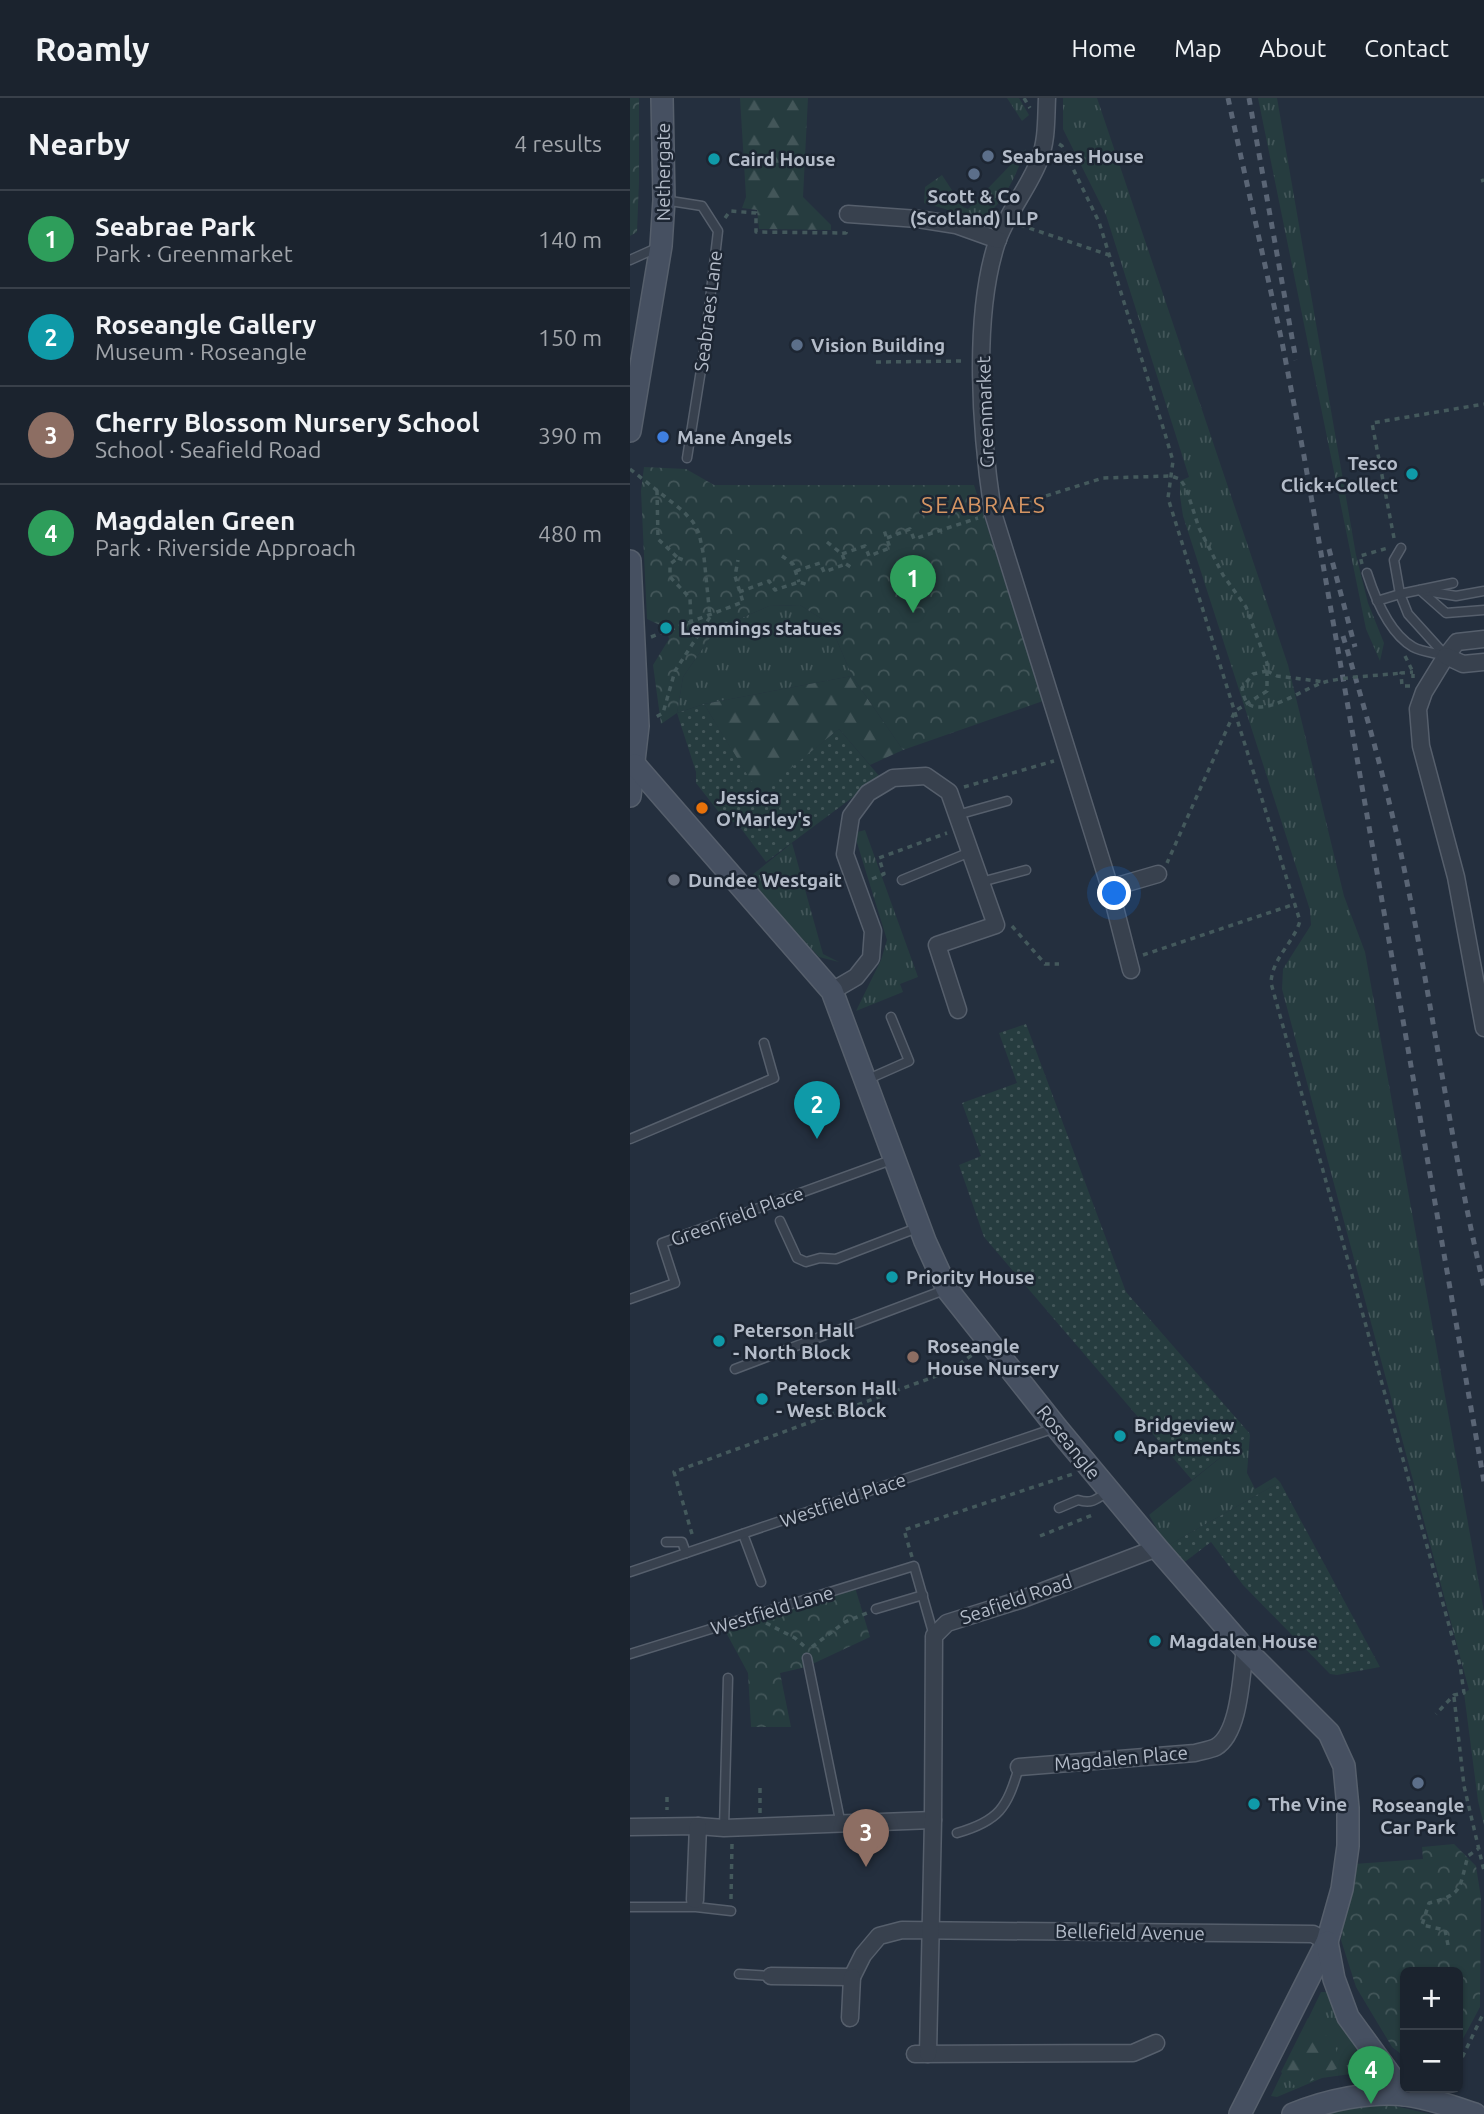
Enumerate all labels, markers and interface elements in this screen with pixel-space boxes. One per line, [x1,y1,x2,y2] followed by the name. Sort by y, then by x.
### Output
[35,30,149,67] text: Roamly
[1071,35,1136,62] text: Home
[1174,35,1221,62] text: Map
[1259,35,1326,62] text: About
[1364,35,1449,62] text: Contact
[652,123,674,221] street label: Nethergate
[28,127,130,161] text: Nearby
[514,131,602,156] text: 4 results
[1002,145,1144,167] place label: Seabraes House
[728,148,836,170] place label: Caird House
[980,148,996,164] marker: Seabraes House
[706,151,722,167] marker: Caird House
[966,166,982,182] marker: Scott & Co (Scotland) LLP
[910,185,1038,229] place label: Scott & Co (Scotland) LLP
[95,212,256,241] text: Seabrae Park
[45,227,57,252] text: 1
[538,227,602,252] text: 140 m
[95,241,293,266] text: Park · Greenmarket
[690,249,726,373] street label: Seabraes Lane
[95,310,316,339] text: Roseangle Gallery
[45,325,57,350] text: 2
[538,325,602,350] text: 150 m
[811,334,945,356] place label: Vision Building
[789,337,805,353] marker: Vision Building
[95,339,307,364] text: Museum · Roseangle
[972,355,998,468] street label: Greenmarket
[95,408,479,437] text: Cherry Blossom Nursery School
[45,423,57,448] text: 3
[538,423,602,448] text: 390 m
[677,426,792,448] place label: Mane Angels
[655,429,671,445] marker: Mane Angels
[95,437,321,462] text: School · Seafield Road
[1281,452,1398,496] place label: Tesco Click+Collect
[1404,466,1420,482] marker: Tesco Click+Collect
[921,492,1047,517] district label: SEABRAES
[95,506,295,535] text: Magdalen Green
[45,521,57,546] text: 4
[538,521,602,546] text: 480 m
[95,535,356,560] text: Park · Riverside Approach
[890,555,936,613] pin: 1
[680,617,842,639] place label: Lemmings statues
[658,620,674,636] marker: Lemmings statues
[716,786,811,830] place label: Jessica O'Marley's
[694,800,710,816] marker: Jessica O'Marley's
[688,869,842,891] place label: Dundee Westgait
[666,872,682,888] marker: Dundee Westgait
[1097,876,1131,910] your location
[794,1081,840,1139] pin: 2
[668,1182,806,1250] street label: Greenfield Place
[906,1266,1035,1288] place label: Priority House
[884,1269,900,1285] marker: Priority House
[733,1319,854,1363] place label: Peterson Hall - North Block
[711,1333,727,1349] marker: Peterson Hall - North Block
[927,1335,1059,1379] place label: Roseangle House Nursery
[905,1349,921,1365] marker: Roseangle House Nursery
[776,1377,897,1421] place label: Peterson Hall - West Block
[754,1391,770,1407] marker: Peterson Hall - West Block
[1033,1401,1105,1483] street label: Roseangle
[1134,1414,1241,1458] place label: Bridgeview Apartments
[1112,1428,1128,1444] marker: Bridgeview Apartments
[777,1468,909,1532] street label: Westfield Place
[957,1570,1075,1628] street label: Seafield Road
[708,1581,836,1639] street label: Westfield Lane
[1169,1630,1318,1652] place label: Magdalen House
[1147,1633,1163,1649] marker: Magdalen House
[1053,1741,1189,1775] street label: Magdalen Place
[1410,1775,1426,1791] marker: Roseangle Car Park
[1268,1793,1347,1815] place label: The Vine
[1372,1794,1464,1838] place label: Roseangle Car Park
[1246,1796,1262,1812] marker: The Vine
[843,1809,889,1867] pin: 3
[1055,1920,1205,1944] street label: Bellefield Avenue
[1400,1967,1463,2093] map controls
[1400,1967,1463,2030] button: +
[1400,2030,1463,2093] button: −
[1348,2046,1394,2104] pin: 4

